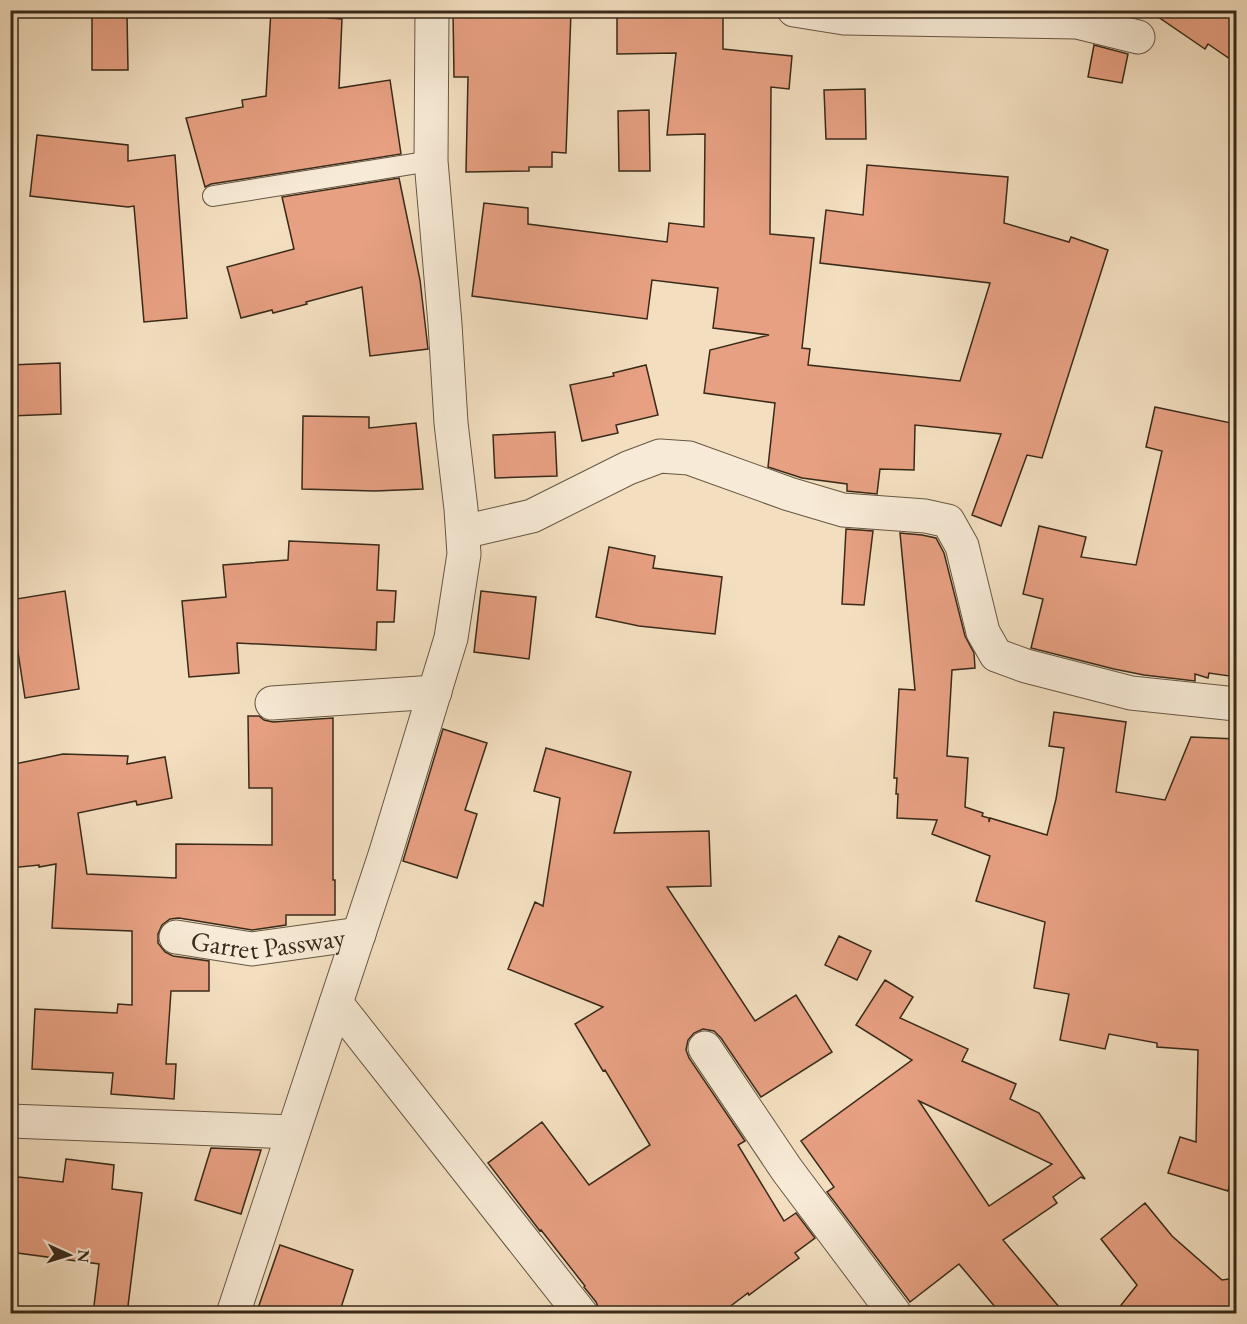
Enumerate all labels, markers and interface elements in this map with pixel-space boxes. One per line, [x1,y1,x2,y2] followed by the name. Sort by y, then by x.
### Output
[188,919,347,967] street label: Garret Passway
[39,1225,99,1285] north arrow
[73,1249,94,1263] text: N

